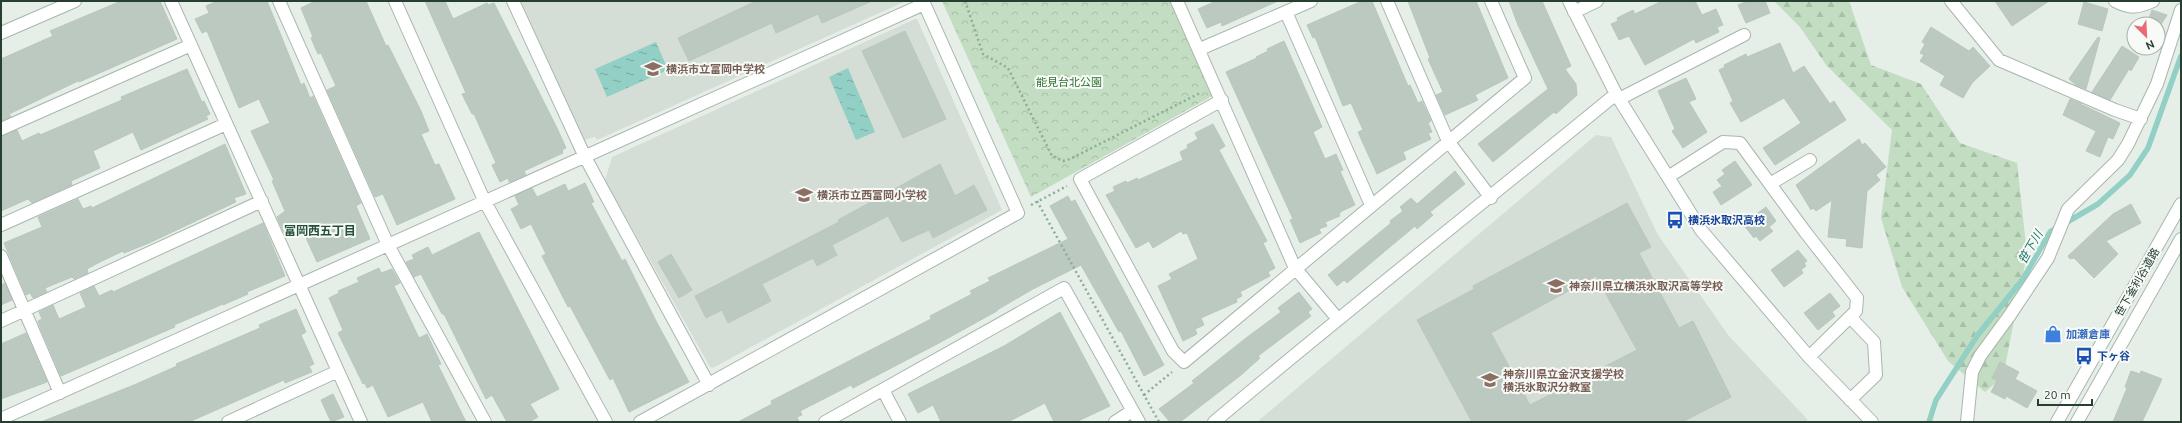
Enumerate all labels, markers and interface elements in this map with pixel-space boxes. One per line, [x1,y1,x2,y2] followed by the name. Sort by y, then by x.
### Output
[2126,16,2166,56] north arrow
[2144,38,2156,52] text: N
[643,59,663,79] school or university icon: 横浜市立富岡中学校
[666,63,765,75] place label: 横浜市立富岡中学校
[1036,76,1102,88] park label: 能見台北公園
[794,185,814,205] school or university icon: 横浜市立西富岡小学校
[817,189,927,201] place label: 横浜市立西富岡小学校
[1665,210,1685,230] bus stop icon: 横浜氷取沢高校
[1688,214,1765,226] place label: 横浜氷取沢高校
[284,224,356,237] district label: 富岡西五丁目
[2015,226,2046,266] water label: 笹下川
[2113,246,2161,318] street label: 笹下釜利谷道路
[1546,276,1566,296] school or university icon: 神奈川県立横浜氷取沢高等学校
[1569,280,1723,292] place label: 神奈川県立横浜氷取沢高等学校
[2043,324,2063,344] shop icon: 加瀬倉庫
[2066,328,2110,340] place label: 加瀬倉庫
[2074,346,2094,366] bus stop icon: 下ヶ谷
[2097,350,2130,362] place label: 下ヶ谷
[1503,368,1624,393] place label: 神奈川県立金沢支援学校 横浜氷取沢分教室
[1480,370,1500,390] school or university icon: 神奈川県立金沢支援学校 横浜氷取沢分教室
[2038,381,2092,407] scale bar
[2044,388,2071,401] text: 20 m

